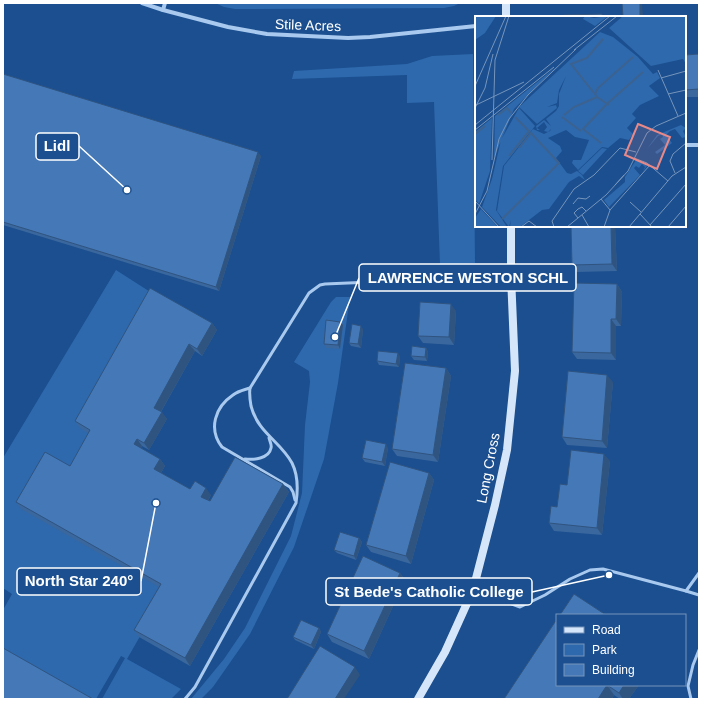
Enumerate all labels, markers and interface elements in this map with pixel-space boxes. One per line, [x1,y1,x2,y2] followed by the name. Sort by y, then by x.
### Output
[275,16,341,34] street label: Stile Acres
[475,16,686,227] inset map
[36,133,79,160] callout: Lidl
[44,137,70,154] text: Lidl
[359,264,576,291] callout: LAWRENCE WESTON SCHL
[368,269,568,286] text: LAWRENCE WESTON SCHL
[473,431,503,505] street label: Long Cross
[17,568,141,595] callout: North Star 240°
[25,572,133,589] text: North Star 240°
[326,578,532,605] callout: St Bede's Catholic College
[334,583,524,600] text: St Bede's Catholic College
[556,614,686,686] legend
[592,623,621,637] text: Road
[592,643,618,657] text: Park
[592,663,635,677] text: Building

